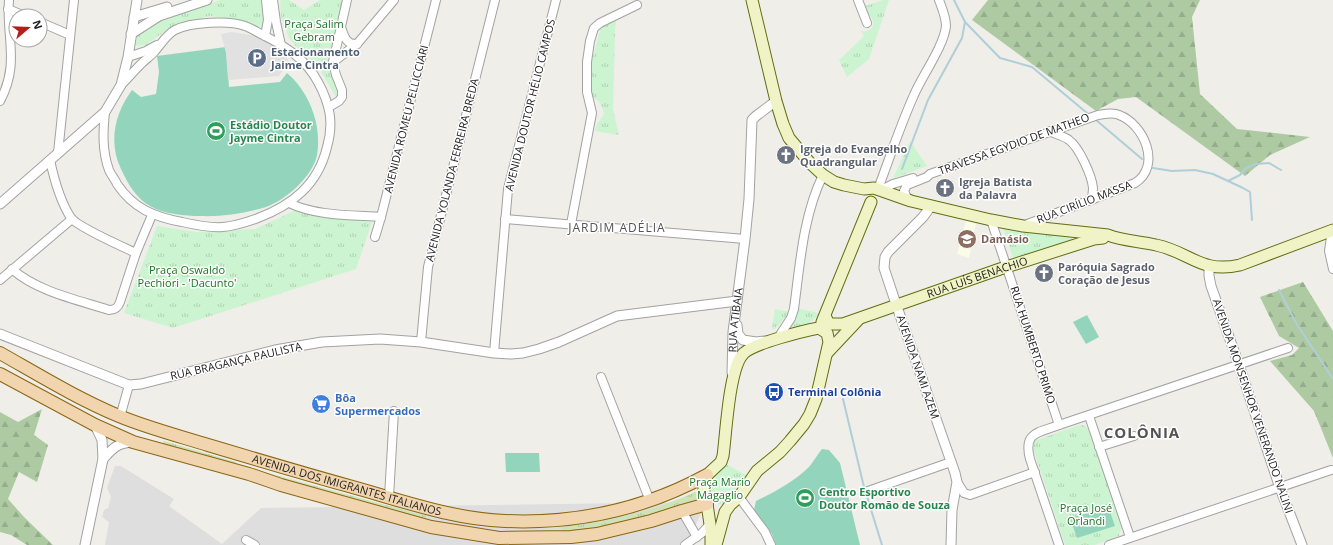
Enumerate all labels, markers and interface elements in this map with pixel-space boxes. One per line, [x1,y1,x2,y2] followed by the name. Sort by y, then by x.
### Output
[8,8,48,48] north arrow
[284,16,344,44] park label: Praça Salim Gebram
[501,17,558,193] street label: AVENIDA DOUTOR HÉLIO CAMPOS
[29,18,46,31] text: N
[380,43,431,194] street label: AVENIDA ROMEU PELLICCIARI
[270,44,360,72] place label: Estacionamento Jaime Cintra
[246,47,268,69] parking icon: Estacionamento Jaime Cintra
[421,77,482,263] street label: AVENIDA YOLANDA FERREIRA BREDA
[936,109,1091,178] street label: TRAVESSA EGYDIO DE MATHEO
[229,117,312,145] place label: Estádio Doutor Jayme Cintra
[205,120,227,142] sports icon: Estádio Doutor Jayme Cintra
[800,141,907,169] place label: Igreja do Evangelho Quadrangular
[775,144,797,166] church icon: Igreja do Evangelho Quadrangular
[959,174,1032,202] place label: Igreja Batista da Palavra
[1034,176,1133,227] street label: RUA CIRÍLIO MASSA
[934,177,956,199] church icon: Igreja Batista da Palavra
[567,219,666,236] district label: JARDIM ADÉLIA
[956,228,978,250] school or university icon: Damásio
[981,231,1029,246] place label: Damásio
[925,253,1029,301] street label: RUA LUÍS BENACHIO
[1058,259,1155,287] place label: Paróquia Sagrado Coração de Jesus
[138,262,236,290] park label: Praça Oswaldo Pechiori - 'Dacunto'
[1033,262,1055,284] church icon: Paróquia Sagrado Coração de Jesus
[1007,284,1060,406] street label: RUA HUMBERTO PRIMO
[725,287,746,353] street label: RUA ATIBAIA
[1210,296,1297,515] street label: AVENIDA MONSENHOR VENERANDO NALINI
[894,313,943,421] street label: AVENIDA NAMI AZEM
[168,338,303,383] street label: RUA BRAGANÇA PAULISTA
[763,381,785,403] bus stop icon: Terminal Colônia
[788,384,881,399] place label: Terminal Colônia
[335,390,421,418] place label: Bôa Supermercados
[310,393,332,415] supermarket icon: Bôa Supermercados
[1104,422,1180,442] district label: COLÔNIA
[251,451,443,519] street label: AVENIDA DOS IMIGRANTES ITALIANOS
[689,474,751,502] park label: Praça Mario Magaglio
[819,484,950,512] place label: Centro Esportivo Doutor Romão de Souza
[794,487,816,509] sports icon: Centro Esportivo Doutor Romão de Souza
[1060,500,1112,528] park label: Praça José Orlandi

